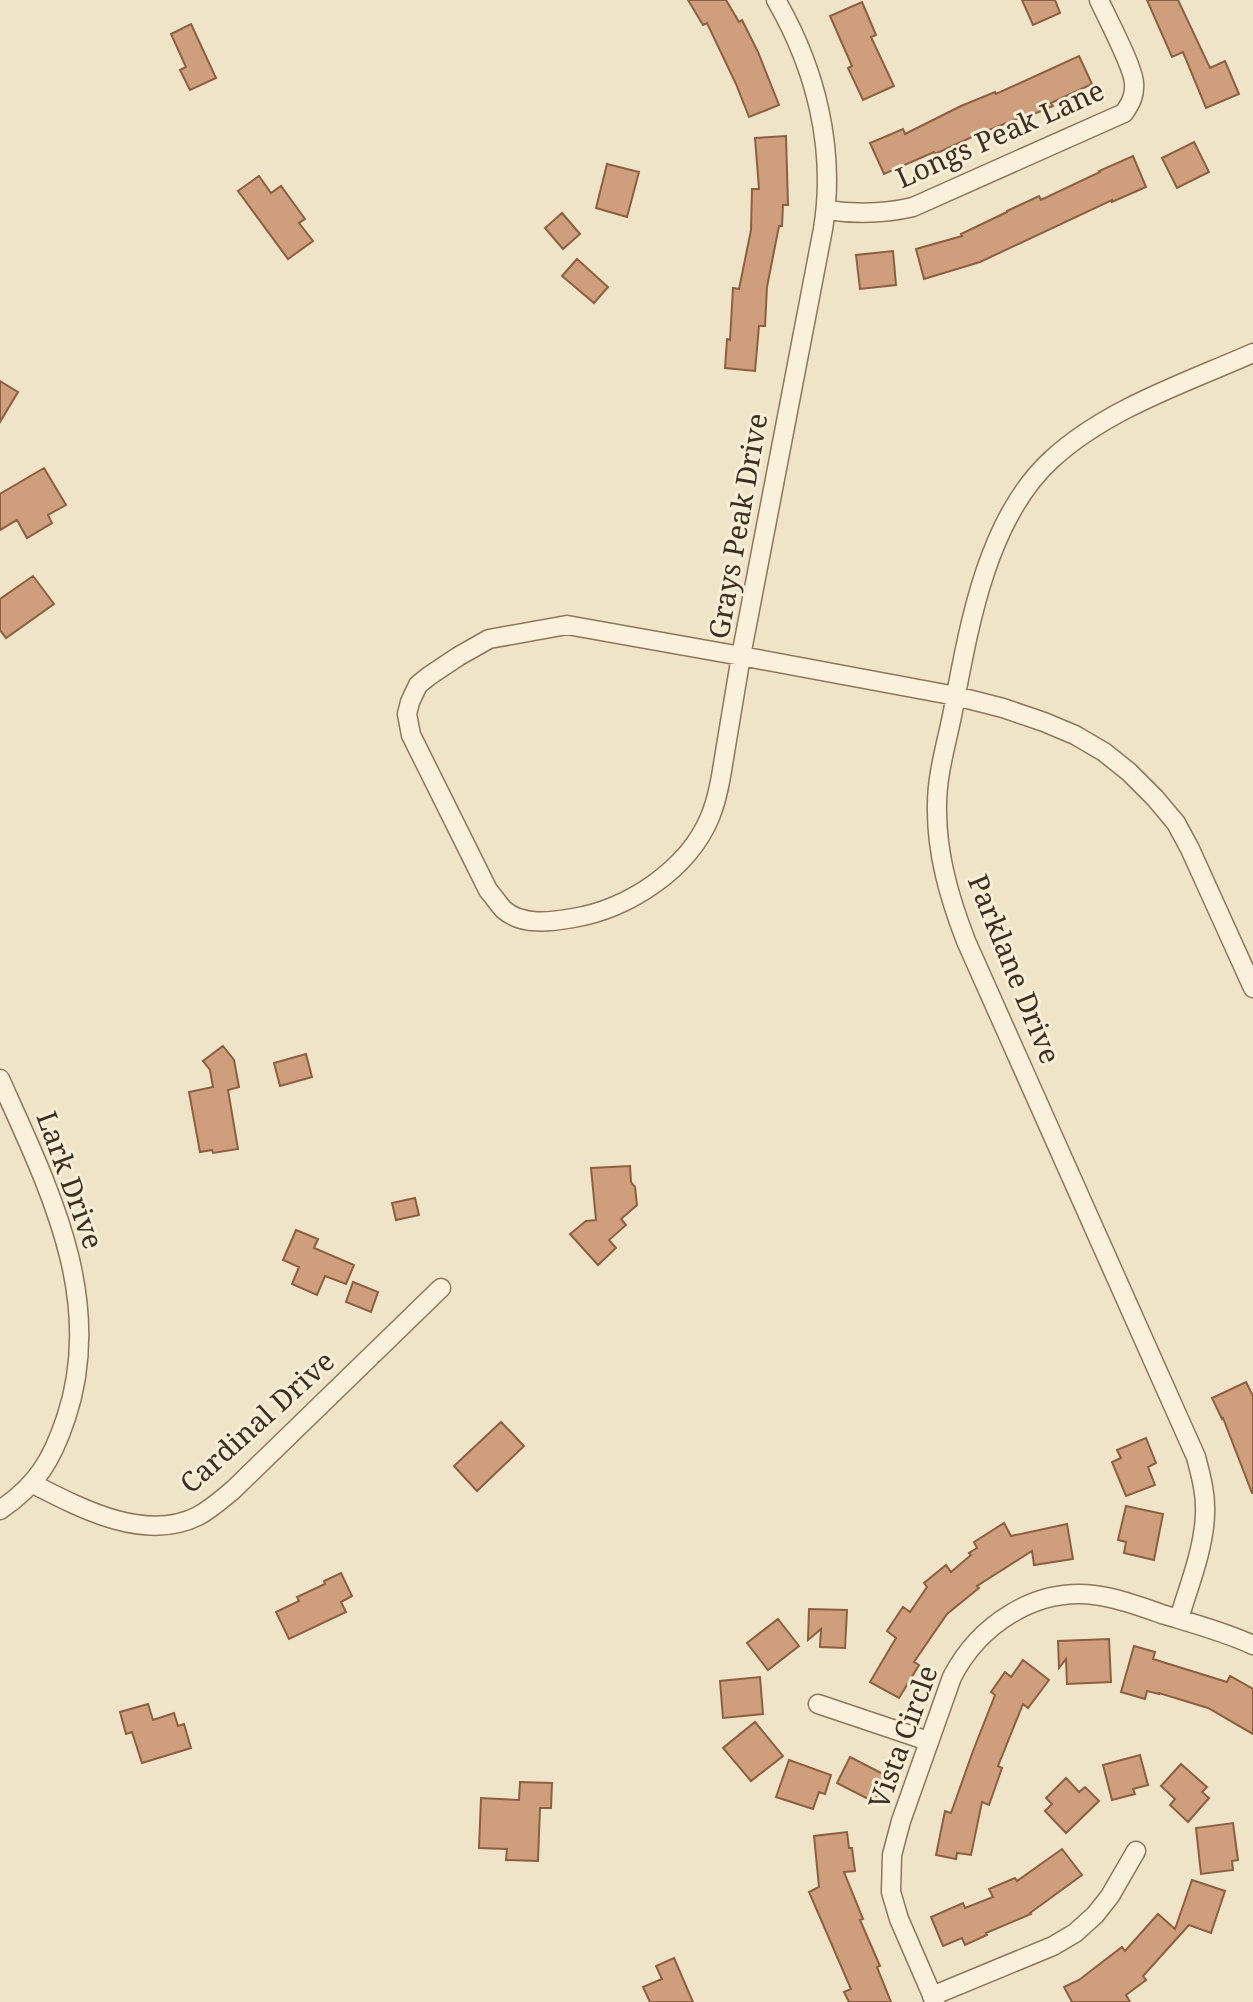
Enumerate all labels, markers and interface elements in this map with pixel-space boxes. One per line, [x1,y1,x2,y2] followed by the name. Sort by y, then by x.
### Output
[889,70,1110,196] street label: Longs Peak Lane
[698,410,776,642] street label: Grays Peak Drive
[960,868,1070,1069] street label: Parklane Drive
[29,1106,113,1254] street label: Lark Drive
[171,1342,342,1501] street label: Cardinal Drive
[859,1660,946,1814] street label: Vista Circle

